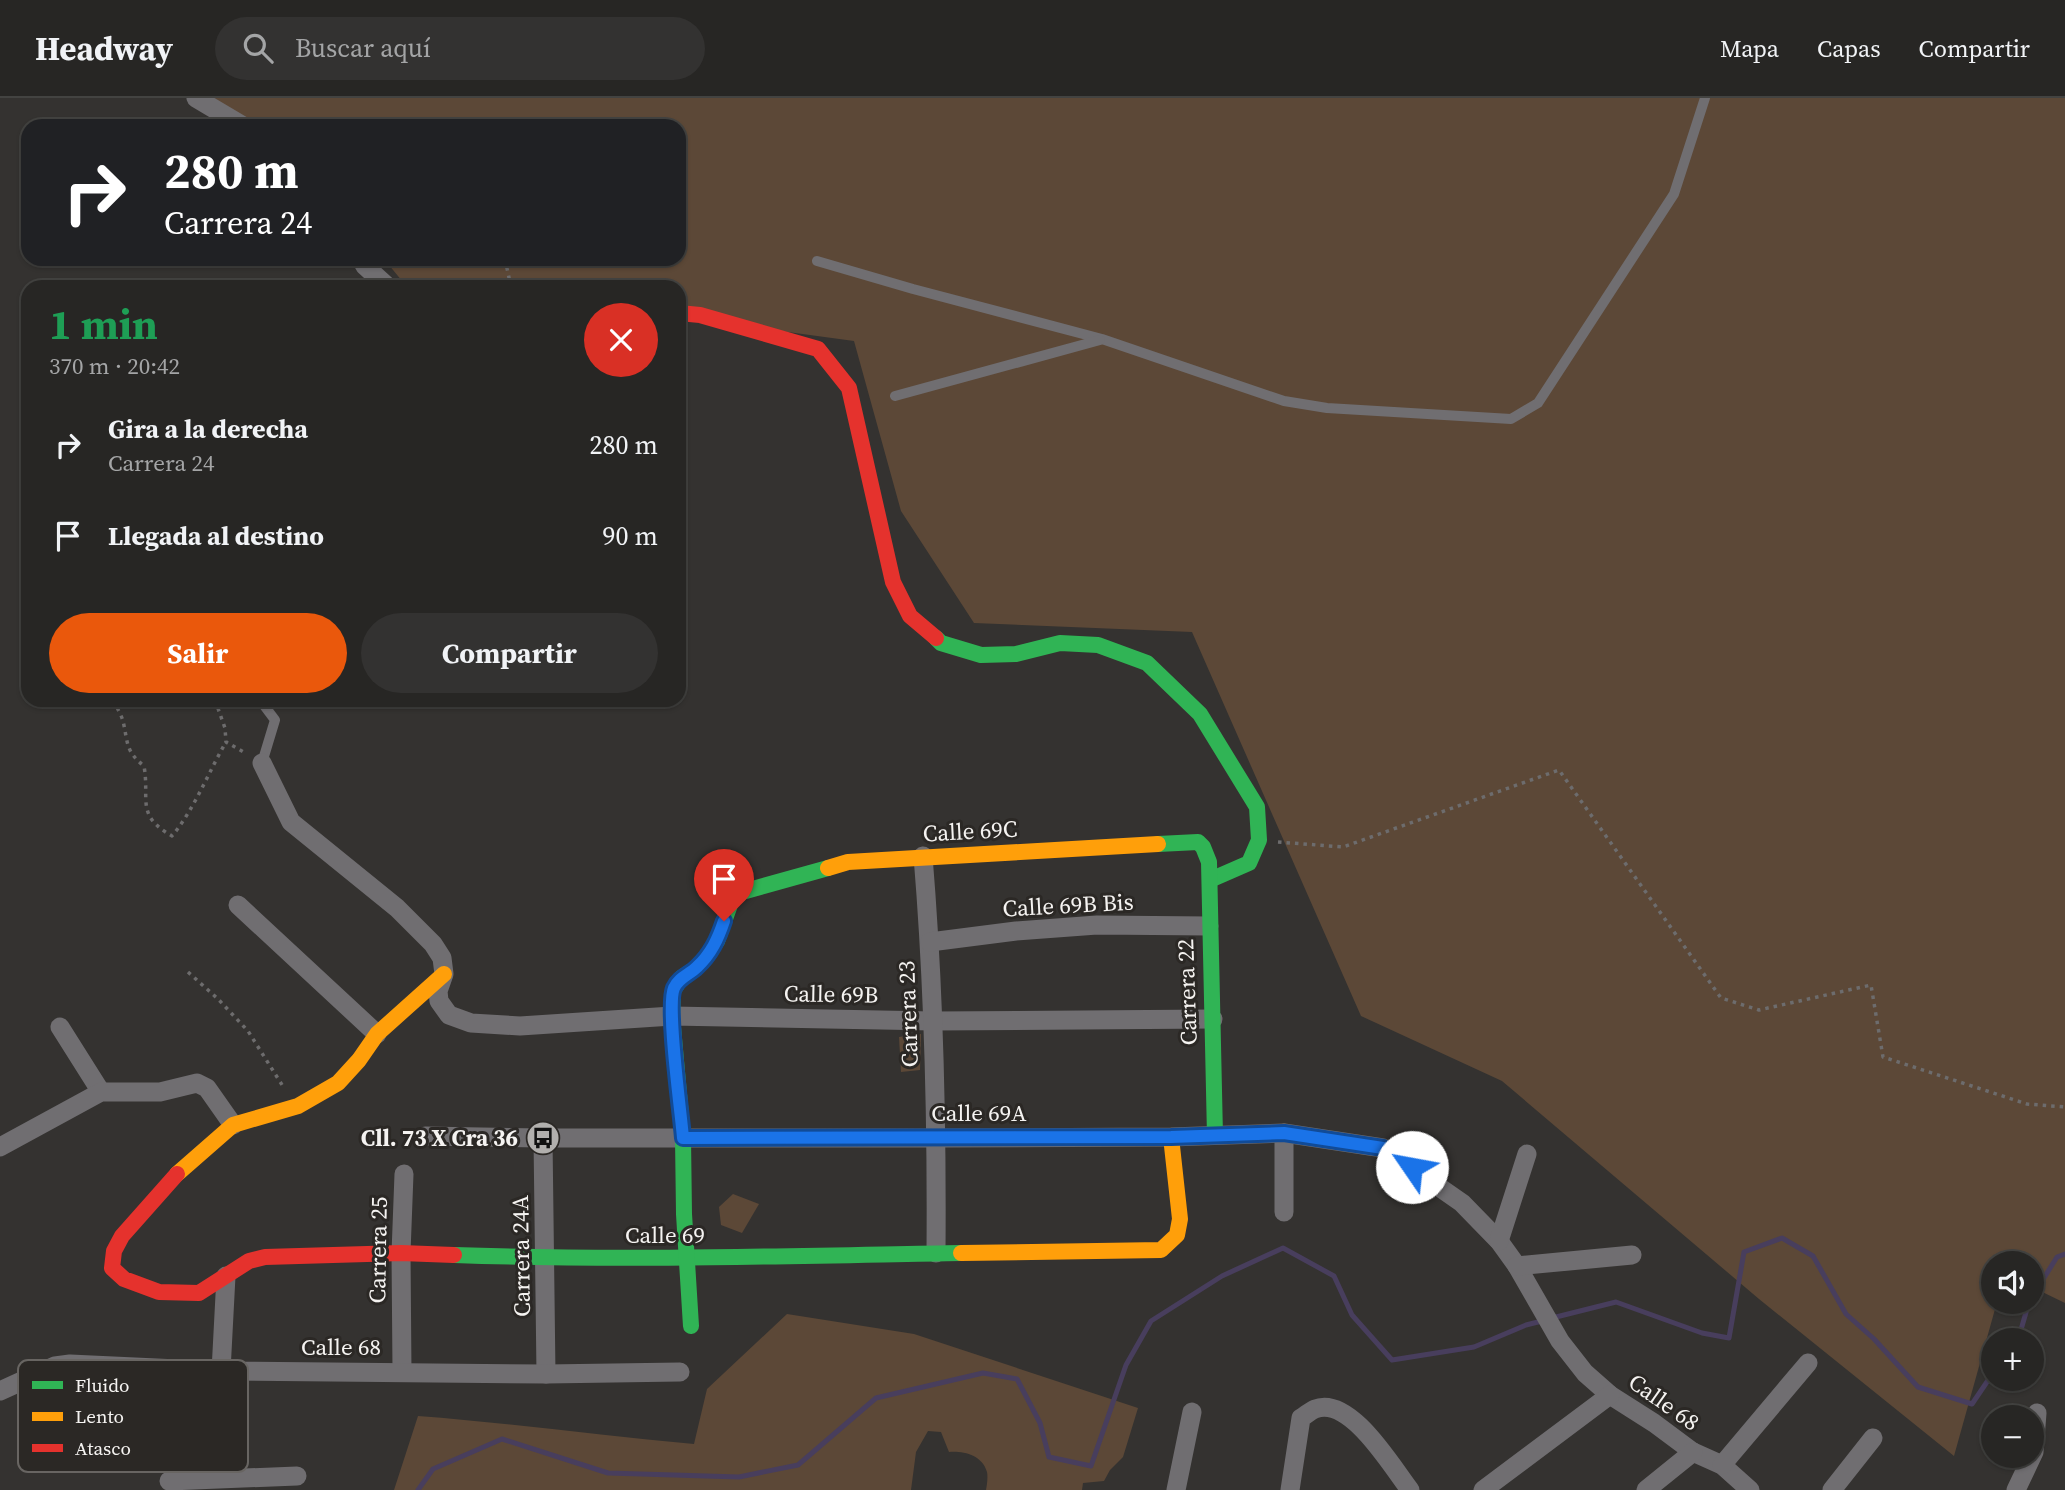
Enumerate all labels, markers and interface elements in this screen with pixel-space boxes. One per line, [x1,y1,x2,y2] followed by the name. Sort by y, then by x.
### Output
[215,17,705,80] search box
[35,26,173,71] text: Headway
[239,29,277,67] icon: search
[295,30,431,66] text: Buscar aquí
[1720,32,1779,65] text: Mapa
[1817,32,1881,65] text: Capas
[1919,32,2030,65] text: Compartir
[164,137,299,204] text: 280 m
[49,147,140,238] icon: right
[164,201,312,245] text: Carrera 24
[49,295,158,353] text: 1 min
[584,303,658,377] button: close
[49,350,180,382] text: 370 m · 20:42
[108,411,308,447] text: Gira a la derecha
[49,426,87,464] icon: right
[590,427,658,463] text: 280 m
[108,447,215,479] text: Carrera 24
[49,517,87,555] icon: arrive
[108,518,324,554] text: Llegada al destino
[603,518,658,554] text: 90 m
[49,613,347,693] button: Salir
[361,613,658,693] button: Compartir
[922,813,1018,849] street label: Calle 69C
[694,849,754,921] pin
[705,860,743,898] icon: arrive
[1002,886,1134,924] street label: Calle 69B Bis
[1169,938,1205,1046] street label: Carrera 22
[890,960,926,1068] street label: Carrera 23
[783,977,879,1011] street label: Calle 69B
[931,1097,1027,1129] street label: Calle 69A
[524,1119,562,1157] bus stop icon: Cll. 73 X Cra 36
[361,1122,518,1154] place label: Cll. 73 X Cra 36
[1375,1130,1449,1204] position arrow
[504,1194,538,1317] street label: Carrera 24A
[361,1196,395,1304] street label: Carrera 25
[625,1219,705,1251] street label: Calle 69
[1981,1251,2044,1468] map controls
[1981,1251,2044,1314] button: sound
[1981,1328,2044,1391] button: +
[301,1331,381,1363] street label: Calle 68
[18,1360,248,1472] legend
[1622,1366,1706,1438] street label: Calle 68
[75,1372,129,1398] text: Fluido
[75,1403,124,1429] text: Lento
[1981,1405,2044,1468] button: −
[75,1435,131,1461] text: Atasco

